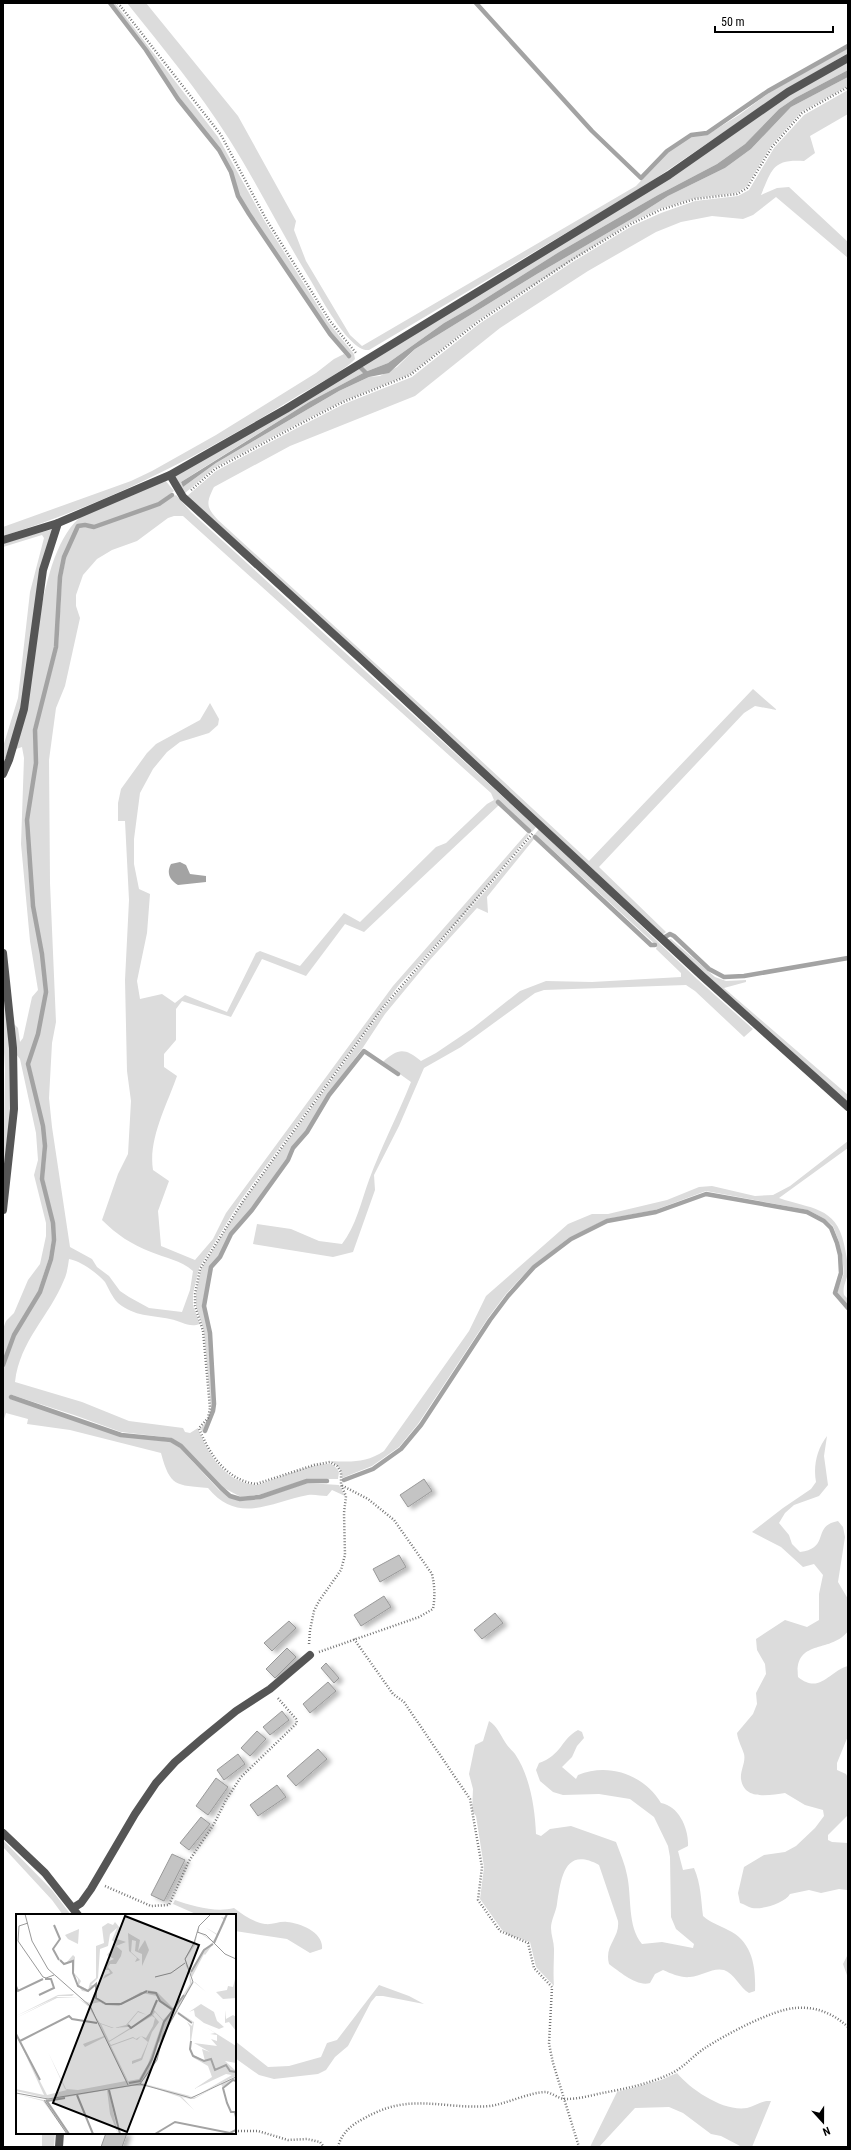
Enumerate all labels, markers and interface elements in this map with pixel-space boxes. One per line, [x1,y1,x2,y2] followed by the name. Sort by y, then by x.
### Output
[715,8,833,34] scale bar
[721,15,745,29] text: 50 m
[16,1914,236,2134] inset map
[803,2102,843,2142] north arrow
[821,2124,832,2138] text: N

